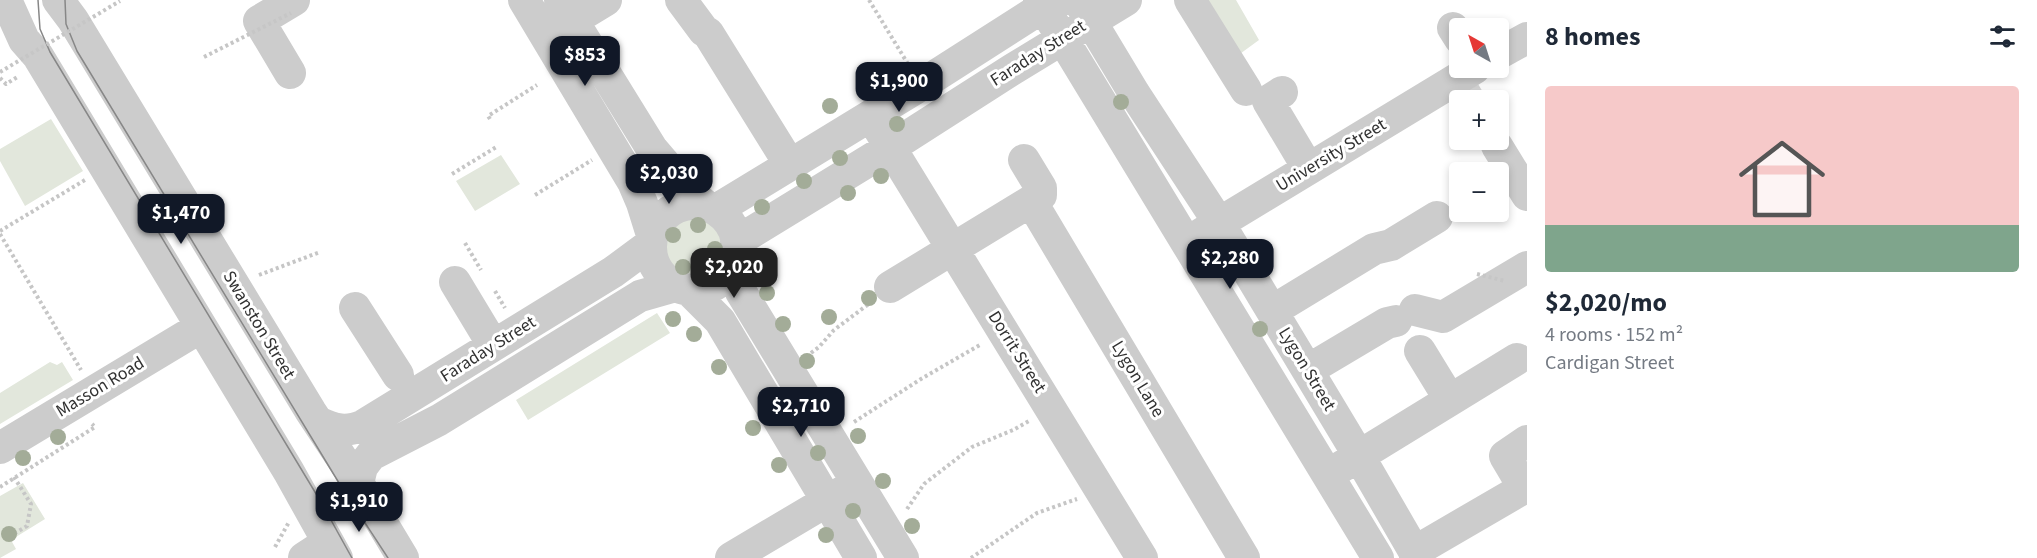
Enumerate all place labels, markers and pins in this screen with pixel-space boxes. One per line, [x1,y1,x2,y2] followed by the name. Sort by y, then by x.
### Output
[549,36,621,87] pin: $853
[850,62,948,113] pin: $1,900
[620,154,718,205] pin: $2,030
[132,194,230,245] pin: $1,470
[1181,239,1279,290] pin: $2,280
[685,248,783,299] pin: $2,020
[752,387,850,438] pin: $2,710
[310,482,408,533] pin: $1,910

